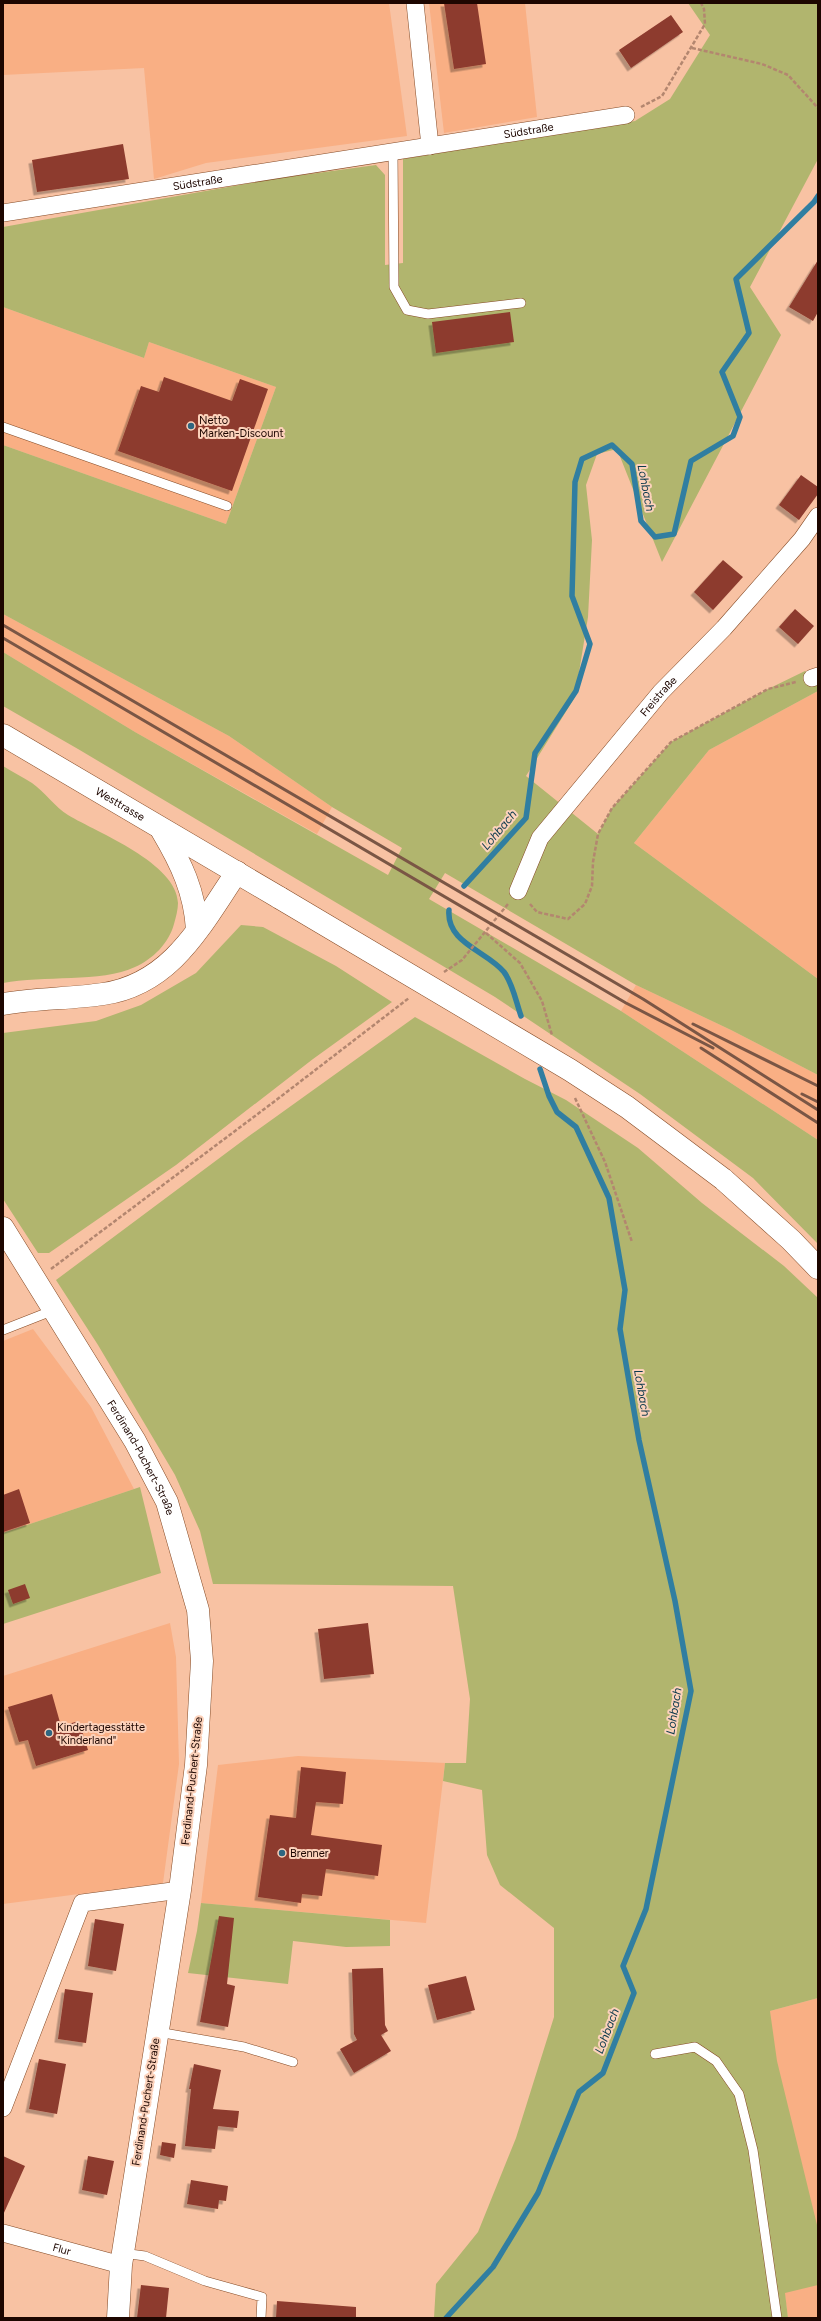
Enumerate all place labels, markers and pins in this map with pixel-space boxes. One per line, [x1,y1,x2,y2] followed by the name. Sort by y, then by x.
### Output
[199,414,284,440] place label: Netto Marken-Discount
[186,421,196,431] marker: Netto Marken-Discount
[57,1721,145,1747] place label: Kindertagesstätte "Kinderland"
[44,1728,54,1738] marker: Kindertagesstätte "Kinderland"
[290,1847,329,1860] place label: Brenner
[277,1848,287,1858] marker: Brenner

